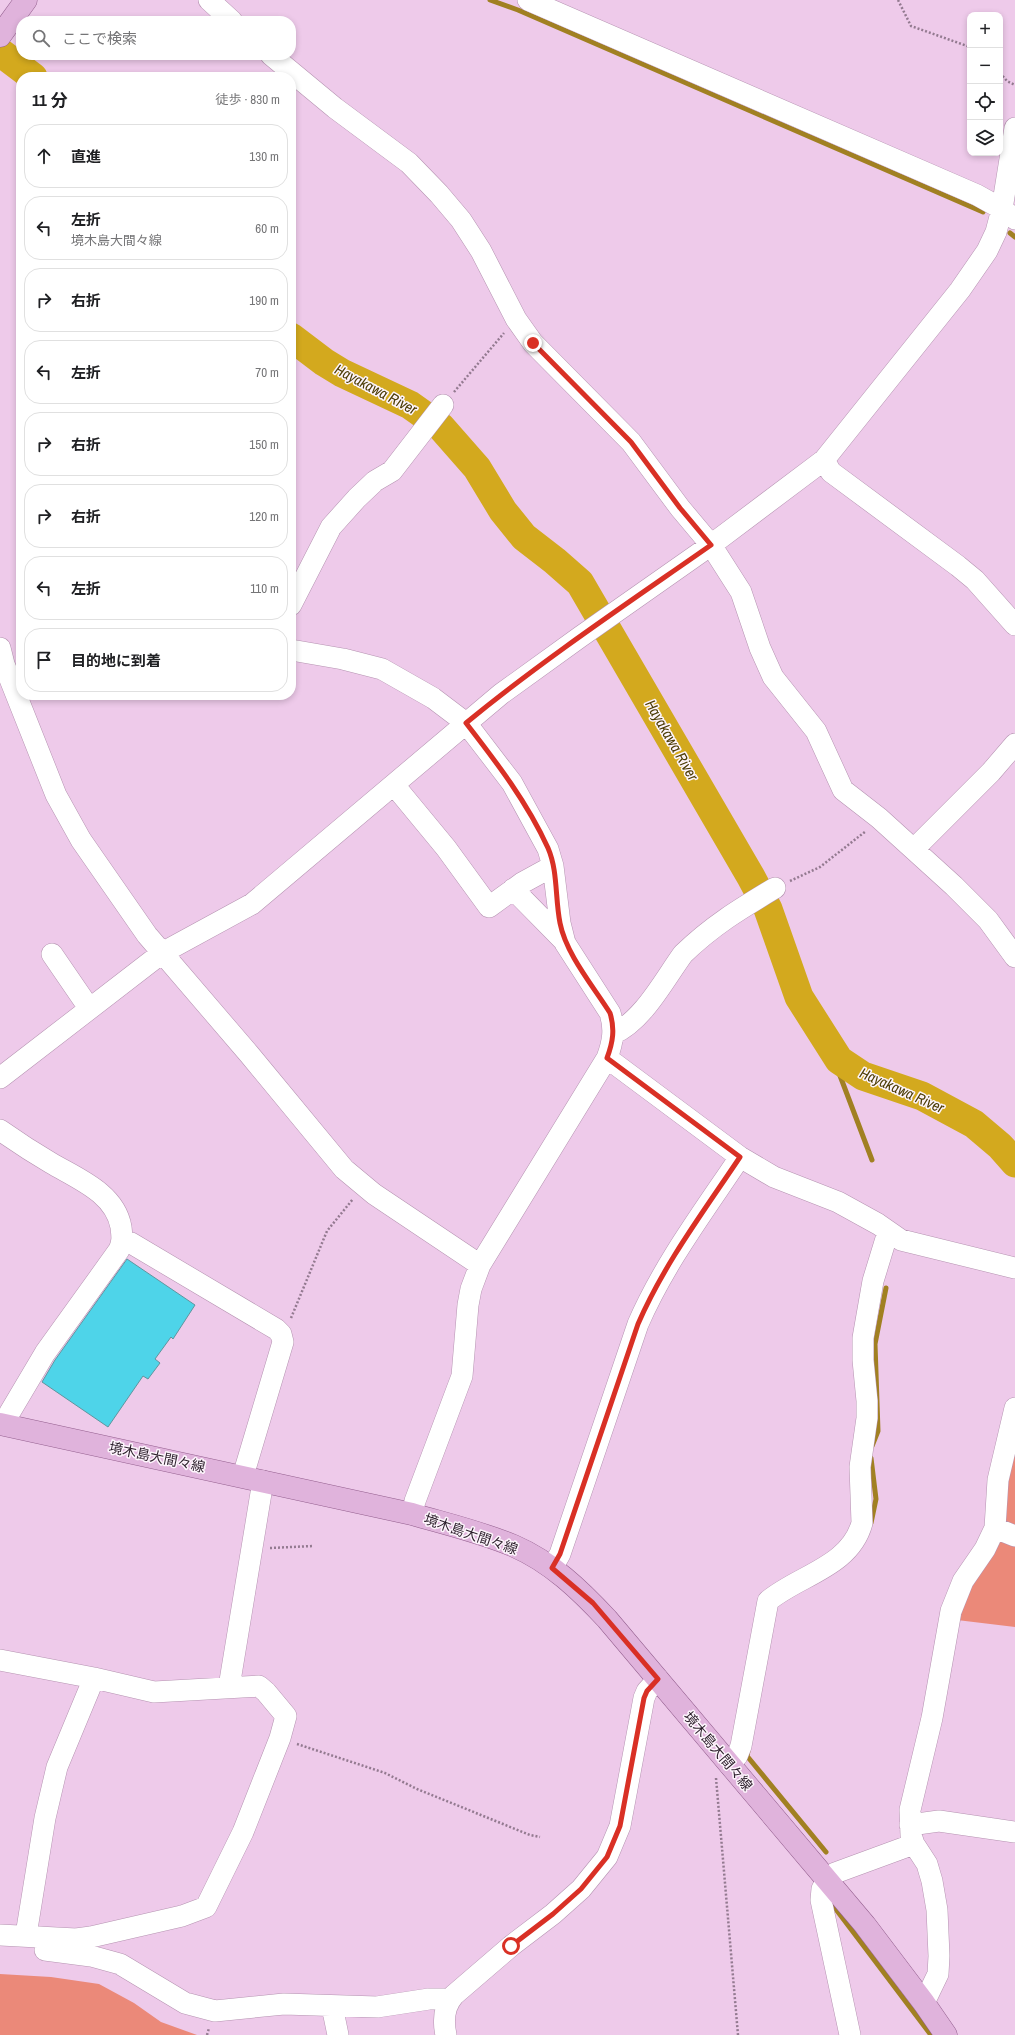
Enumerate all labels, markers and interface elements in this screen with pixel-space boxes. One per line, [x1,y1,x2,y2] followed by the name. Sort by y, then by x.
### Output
[967,12,1003,156] map controls
[967,12,1003,48] button: +
[16,16,296,60] search box
[30,27,52,49] icon: search
[62,28,137,49] text: ここで検索
[967,48,1003,84] button: −
[967,84,1003,120] button: locate
[32,88,68,111] text: 11 分
[215,91,280,108] text: 徒歩 · 830 m
[967,120,1003,156] button: layers
[33,145,55,167] icon: ahead
[71,146,101,167] text: 直進
[249,148,279,165] text: 130 m
[71,209,101,230] text: 左折
[33,217,55,239] icon: left
[255,220,279,237] text: 60 m
[71,232,162,249] text: 境木島大間々線
[33,289,55,311] icon: right
[71,290,101,311] text: 右折
[249,292,279,309] text: 190 m
[524,334,542,352] route end
[331,359,422,420] water label: Hayakawa River
[33,361,55,383] icon: left
[71,362,101,383] text: 左折
[255,364,279,381] text: 70 m
[33,433,55,455] icon: right
[71,434,101,455] text: 右折
[249,436,279,453] text: 150 m
[33,505,55,527] icon: right
[71,506,101,527] text: 右折
[249,508,279,525] text: 120 m
[33,577,55,599] icon: left
[71,578,101,599] text: 左折
[250,580,279,597] text: 110 m
[33,649,55,671] icon: arrive
[71,650,161,671] text: 目的地に到着
[640,696,704,785] water label: Hayakawa River
[857,1062,948,1118] water label: Hayakawa River
[107,1438,207,1476] street label: 境木島大間々線
[422,1510,520,1558] street label: 境木島大間々線
[680,1708,756,1794] street label: 境木島大間々線
[502,1937,520,1955] route start

